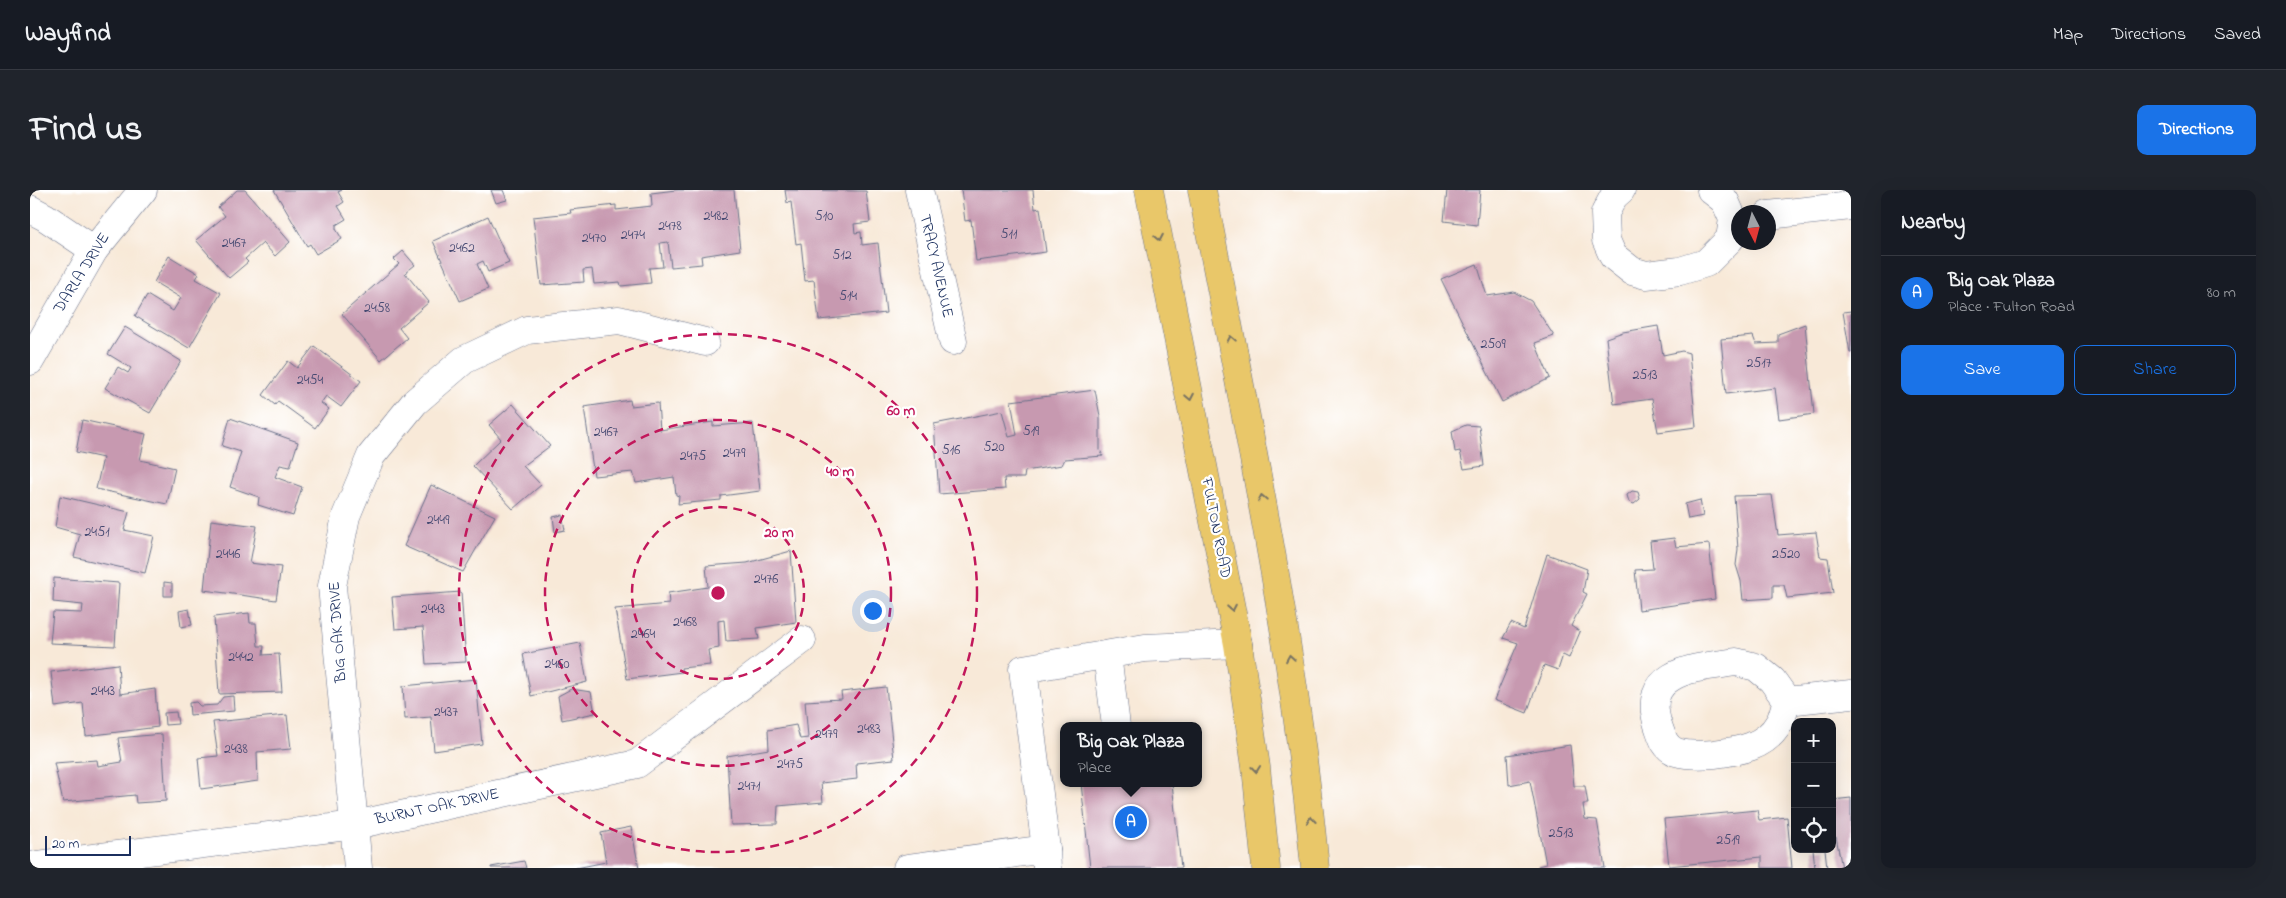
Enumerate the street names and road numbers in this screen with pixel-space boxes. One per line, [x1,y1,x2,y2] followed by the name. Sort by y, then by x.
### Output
[912,212,960,320] street label: TRACY AVENUE
[47,228,116,319] street label: DARLA DRIVE
[1194,475,1238,580] street label: FULTON ROAD
[322,581,354,684] street label: BIG OAK DRIVE
[372,782,501,832] street label: BURNT OAK DRIVE

